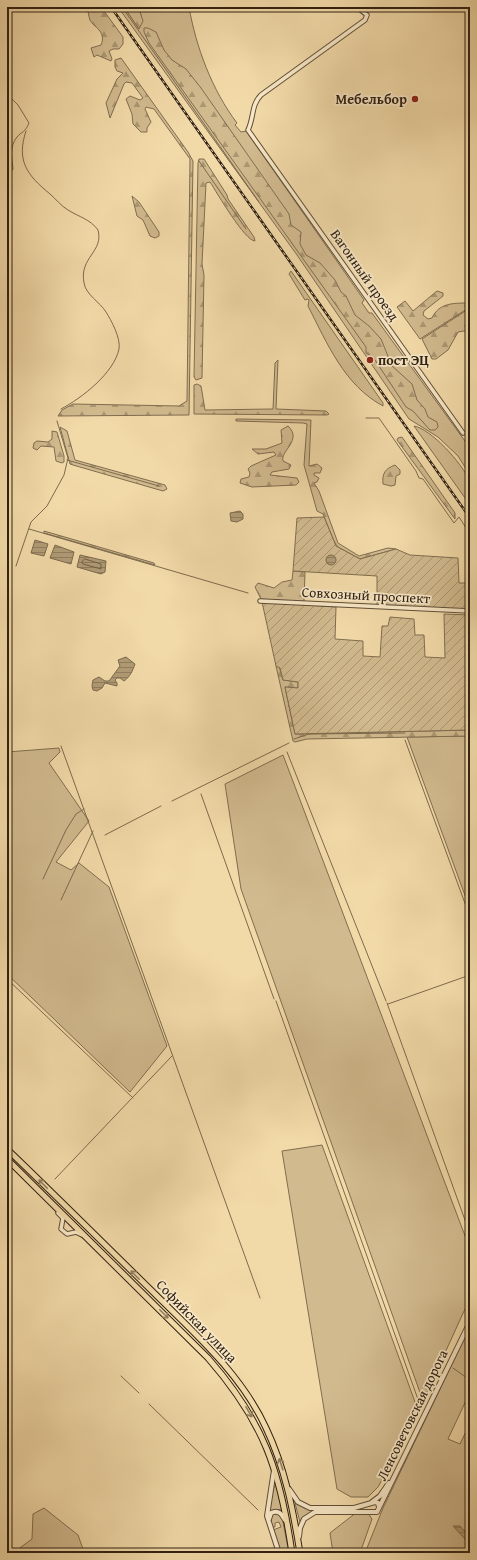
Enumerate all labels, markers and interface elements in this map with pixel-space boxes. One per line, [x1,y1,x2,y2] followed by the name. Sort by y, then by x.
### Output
[335,89,407,109] place label: Мебельбор
[410,94,420,104] marker: Мебельбор
[326,225,404,325] street label: Вагонный проезд
[378,350,429,370] place label: пост ЭЦ
[365,355,375,365] marker: пост ЭЦ
[301,582,431,608] street label: Совхозный проспект
[38,1179,48,1189] one-way arrow
[130,1270,140,1280] one-way arrow
[152,1275,242,1367] street label: Софийская улица
[159,1310,169,1319] one-way arrow
[372,1346,453,1484] street label: Ленсоветовская дорога
[246,1406,254,1418] one-way arrow
[277,1458,284,1471] one-way arrow

